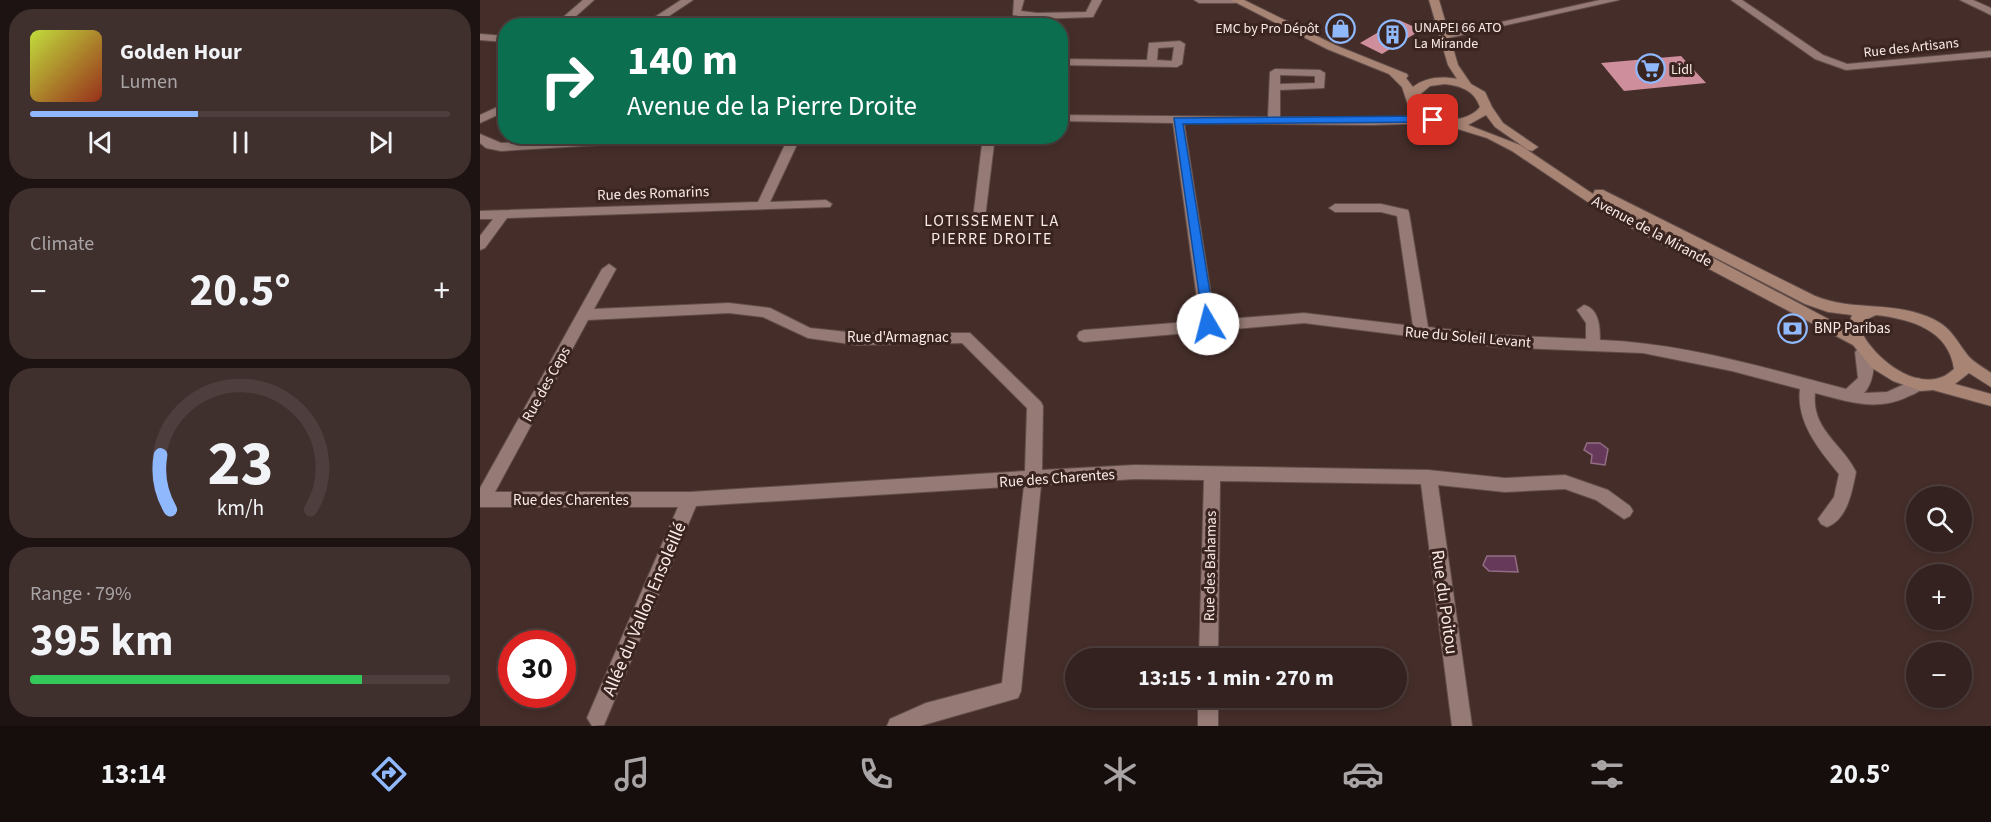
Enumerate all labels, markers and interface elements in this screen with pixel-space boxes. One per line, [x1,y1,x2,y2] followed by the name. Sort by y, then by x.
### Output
[1324,12,1356,44] shop icon: EMC by Pro Dépôt
[1414,18,1502,54] place label: UNAPEI 66 ATO La Mirande
[1215,19,1319,39] place label: EMC by Pro Dépôt
[1377,19,1409,51] building icon: UNAPEI 66 ATO La Mirande
[627,31,738,91] text: 140 m
[1862,33,1960,63] street label: Rue des Artisans
[120,36,242,68] text: Golden Hour
[528,42,606,120] icon: right
[1634,53,1666,85] supermarket icon: Lidl
[1671,60,1693,80] place label: Lidl
[120,68,178,96] text: Lumen
[627,87,917,126] text: Avenue de la Pierre Droite
[1407,94,1458,145] pin
[1416,103,1449,136] icon: arrive
[84,126,117,159] icon: previous
[224,126,257,159] icon: pause
[364,126,397,159] icon: next
[597,181,709,206] street label: Rue des Romarins
[1588,191,1716,272] street label: Avenue de la Mirande
[924,210,1060,250] district label: LOTISSEMENT LA PIERRE DROITE
[30,230,94,258] text: Climate
[189,259,291,323] text: 20.5°
[30,268,46,315] text: −
[434,268,450,315] text: +
[1176,292,1240,356] position arrow
[1777,312,1809,344] bank icon: BNP Paribas
[1814,318,1890,339] place label: BNP Paribas
[1404,322,1532,353] street label: Rue du Soleil Levant
[847,327,949,348] street label: Rue d'Armagnac
[517,343,576,426] street label: Rue des Ceps
[207,420,273,509] text: 23
[999,464,1116,493] street label: Rue des Charentes
[1906,486,1972,708] map controls
[1906,486,1972,552] button: search
[513,490,629,511] street label: Rue des Charentes
[216,493,264,524] text: km/h
[1199,511,1222,621] street label: Rue des Bahamas
[596,518,692,700] street label: Allée du Vallon Ensoleillé
[1425,548,1464,656] street label: Rue du Poitou
[1906,564,1972,630] button: +
[30,580,131,608] text: Range · 79%
[30,609,174,673] text: 395 km
[498,630,576,708] speed limit sign: 30
[1906,642,1972,708] button: −
[1138,662,1334,694] text: 13:15 · 1 min · 270 m
[368,753,410,795] icon: directions
[611,753,653,795] icon: music
[855,753,897,795] icon: phone
[1099,753,1141,795] icon: climate
[1342,753,1384,795] icon: car
[1586,753,1628,795] icon: filters
[101,755,166,794] text: 13:14
[1829,755,1890,794] text: 20.5°

